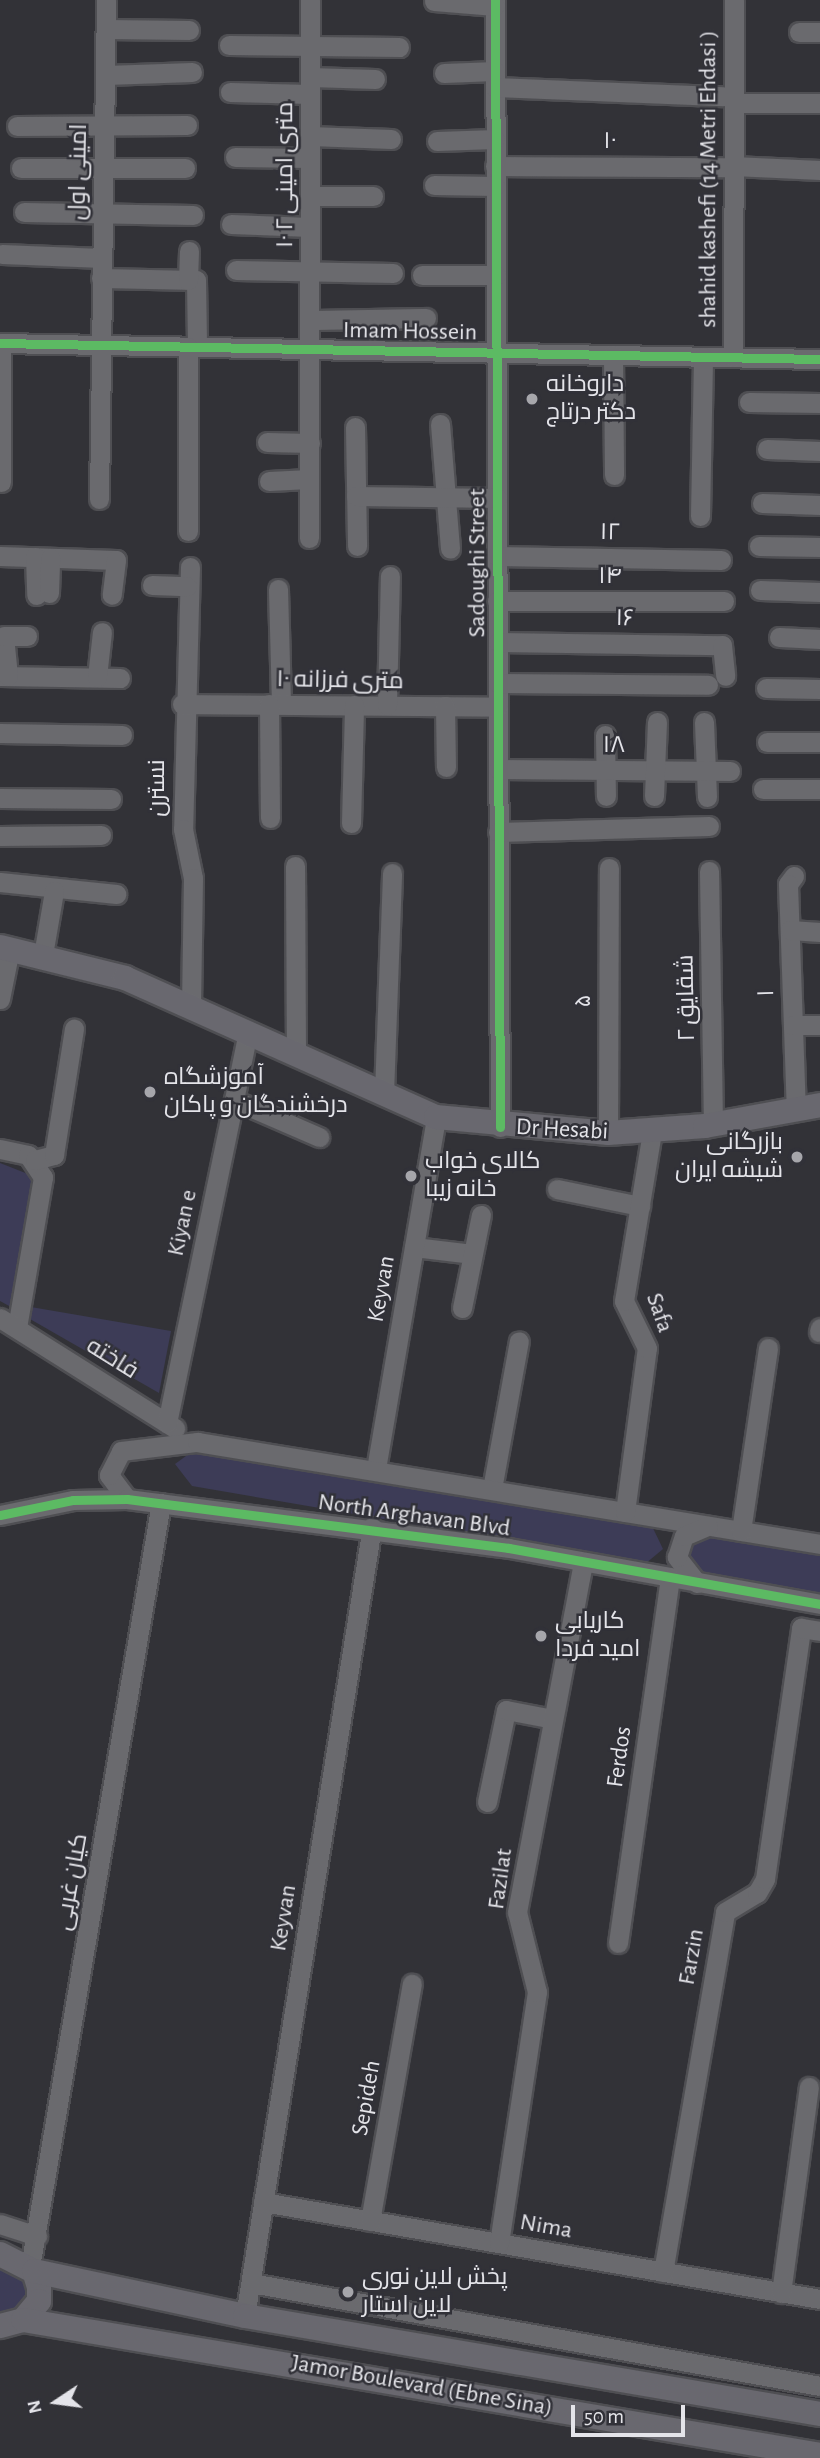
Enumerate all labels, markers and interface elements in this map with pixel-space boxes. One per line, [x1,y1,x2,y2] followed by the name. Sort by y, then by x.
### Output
[695,30,723,328] street label: shahid kashefi (14 Metri Ehdasi )
[272,102,300,248] street label: ۱۰ متری امینی ۲
[64,123,94,221] street label: امینی اول
[603,128,617,156] street label: ۱۰
[343,316,477,348] street label: Imam Hossein
[546,371,636,427] place label: داروخانه دکتر درتاج
[524,391,540,407] marker: داروخانه دکتر درتاج
[464,489,492,637] street label: Sadoughi Street
[600,518,620,548] street label: ۱۲
[598,563,622,591] street label: ۱۴
[615,604,635,634] street label: ۱۶
[276,665,404,697] street label: ۱۰ متری فرزانه
[603,732,625,760] street label: ۱۸
[144,759,172,817] street label: نسترن
[672,954,702,1042] street label: شقایق ۲
[752,989,782,997] street label: ۱
[570,994,598,1008] street label: ۵
[164,1064,348,1120] place label: آموزشگاه درخشندگان و پاکان
[142,1084,158,1100] marker: آموزشگاه درخشندگان و پاکان
[515,1113,609,1147] street label: Dr Hesabi
[675,1129,783,1185] place label: بازرگانی شیشه ایران
[425,1148,541,1204] place label: کالای خواب خانه زیبا
[789,1149,805,1165] marker: بازرگانی شیشه ایران
[403,1168,419,1184] marker: کالای خواب خانه زیبا
[162,1187,204,1259] street label: Kiyan e
[362,1254,402,1324] street label: Keyvan
[639,1289,679,1337] street label: Safa
[81,1332,143,1386] street label: فاخته
[316,1488,512,1544] street label: North Arghavan Blvd
[555,1608,641,1664] place label: کاریابی امید فردا
[533,1628,549,1644] marker: کاریابی امید فردا
[601,1725,639,1789] street label: Ferdos
[49,1831,95,1933] street label: کیان غربی
[482,1847,520,1911] street label: Fazilat
[265,1883,303,1953] street label: Keyvan
[673,1927,711,1987] street label: Farzin
[346,2058,388,2138] street label: Sepideh
[518,2208,574,2246] street label: Nima
[362,2264,507,2320] place label: پخش لاین نوری لاین استار
[340,2284,356,2300] marker: پخش لاین نوری لاین استار
[289,2349,555,2423] street label: Jamor Boulevard (Ebne Sina)
[21,2367,91,2437] north arrow
[575,2392,689,2436] scale bar
[24,2398,46,2415] text: N
[584,2406,624,2427] text: 50 m

